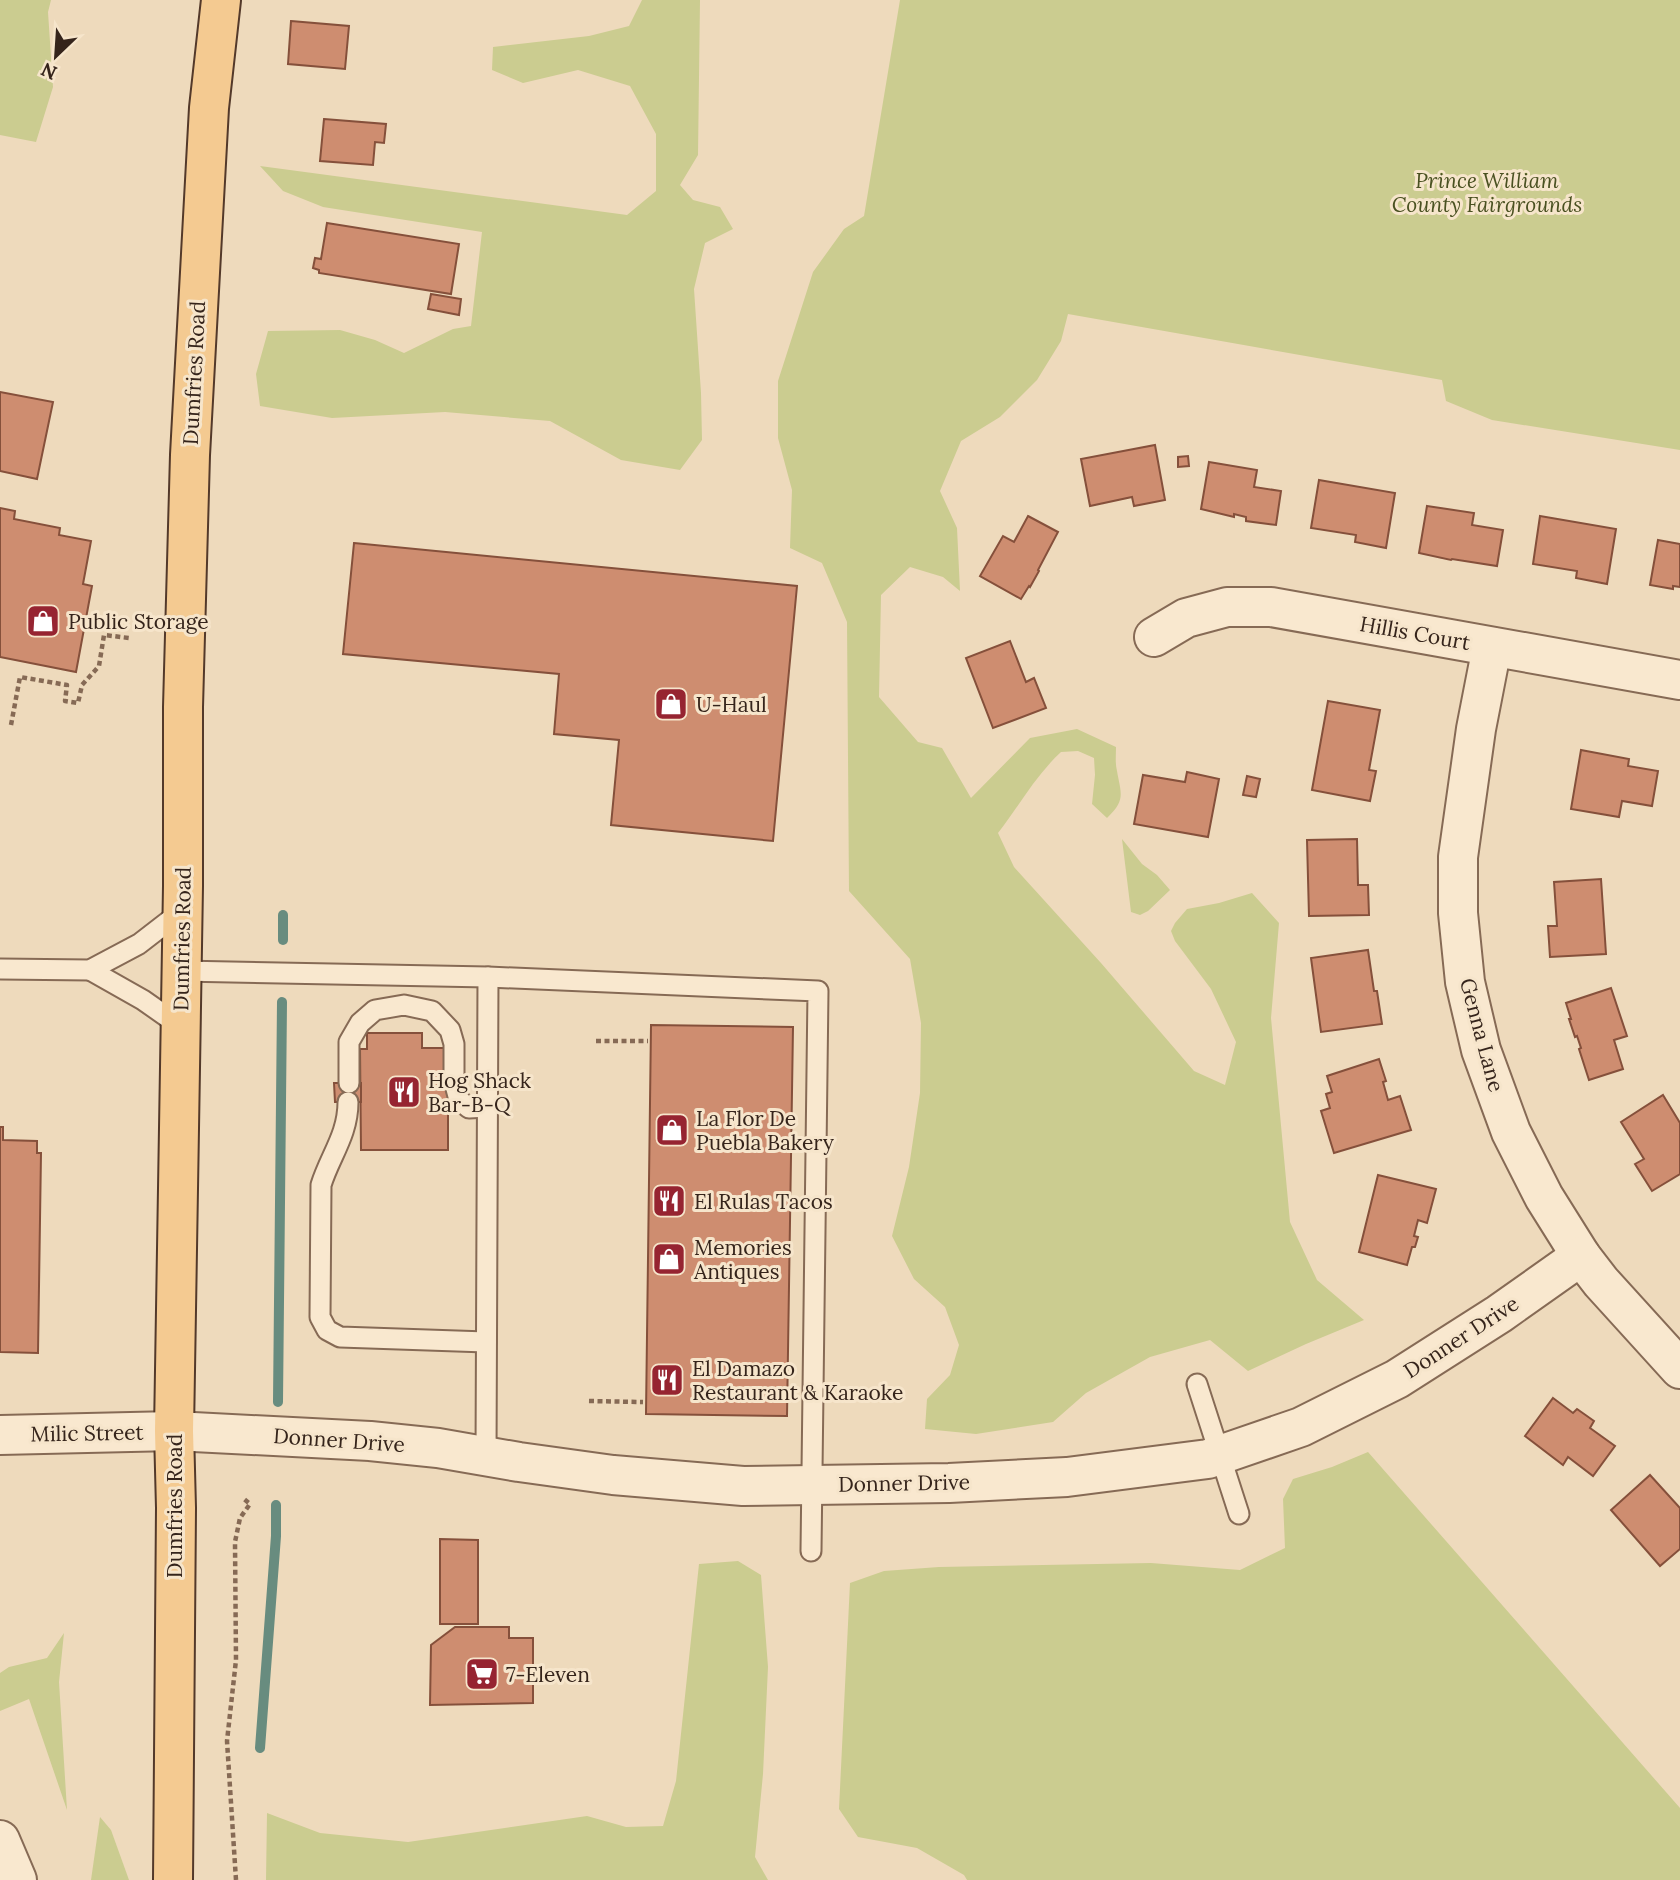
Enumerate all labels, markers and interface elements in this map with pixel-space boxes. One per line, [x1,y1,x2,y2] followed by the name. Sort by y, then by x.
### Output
[21,21,91,91] north arrow
[37,57,61,85] text: N
[1392,167,1582,218] park label: Prince William County Fairgrounds
[177,300,211,446] street label: Dumfries Road
[24,602,62,640] shop icon: Public Storage
[68,608,209,635] place label: Public Storage
[1358,610,1473,656] street label: Hillis Court
[652,685,690,723] shop icon: U-Haul
[696,691,767,718] place label: U-Haul
[167,867,197,1011] street label: Dumfries Road
[1454,975,1510,1095] street label: Genna Lane
[428,1067,532,1118] place label: Hog Shack Bar-B-Q
[385,1073,423,1111] restaurant icon: Hog Shack Bar-B-Q
[696,1105,834,1156] place label: La Flor De Puebla Bakery
[653,1111,691,1149] shop icon: La Flor De Puebla Bakery
[650,1182,688,1220] restaurant icon: El Rulas Tacos
[694,1188,833,1215] place label: El Rulas Tacos
[693,1234,792,1285] place label: Memories Antiques
[650,1240,688,1278] shop icon: Memories Antiques
[1398,1290,1524,1384] street label: Donner Drive
[692,1355,903,1406] place label: El Damazo Restaurant & Karaoke
[648,1361,686,1399] restaurant icon: El Damazo Restaurant & Karaoke
[30,1419,145,1447] street label: Milic Street
[272,1422,406,1458] street label: Donner Drive
[161,1434,188,1578] street label: Dumfries Road
[838,1468,970,1498] street label: Donner Drive
[463,1655,501,1693] supermarket icon: 7-Eleven
[506,1661,590,1688] place label: 7-Eleven

